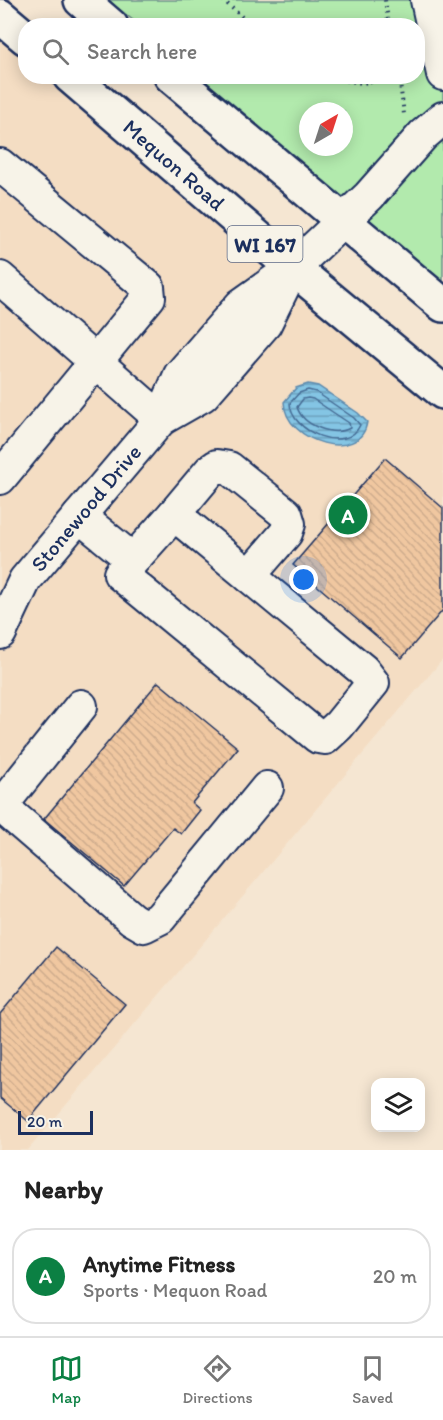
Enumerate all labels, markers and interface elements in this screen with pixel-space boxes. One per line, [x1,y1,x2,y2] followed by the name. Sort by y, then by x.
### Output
[18,18,425,84] search box
[39,35,72,68] icon: search
[87,38,197,65] text: Search here
[299,102,353,156] north arrow
[118,113,230,217] street label: Mequon Road
[228,226,302,262] road number: WI 167
[25,439,147,577] street label: Stonewood Drive
[328,492,368,538] pin: A
[289,565,318,594] your location
[371,1078,425,1132] map controls
[371,1078,425,1132] button: layers
[18,1108,93,1136] scale bar
[27,1112,62,1131] text: 20 m
[24,1173,103,1205] text: Nearby
[83,1251,235,1278] text: Anytime Fitness
[39,1264,52,1288] text: A
[373,1264,417,1288] text: 20 m
[83,1278,267,1302] text: Sports · Mequon Road
[50,1352,83,1407] tab: Map
[182,1352,253,1407] tab: Directions
[352,1352,393,1407] tab: Saved

